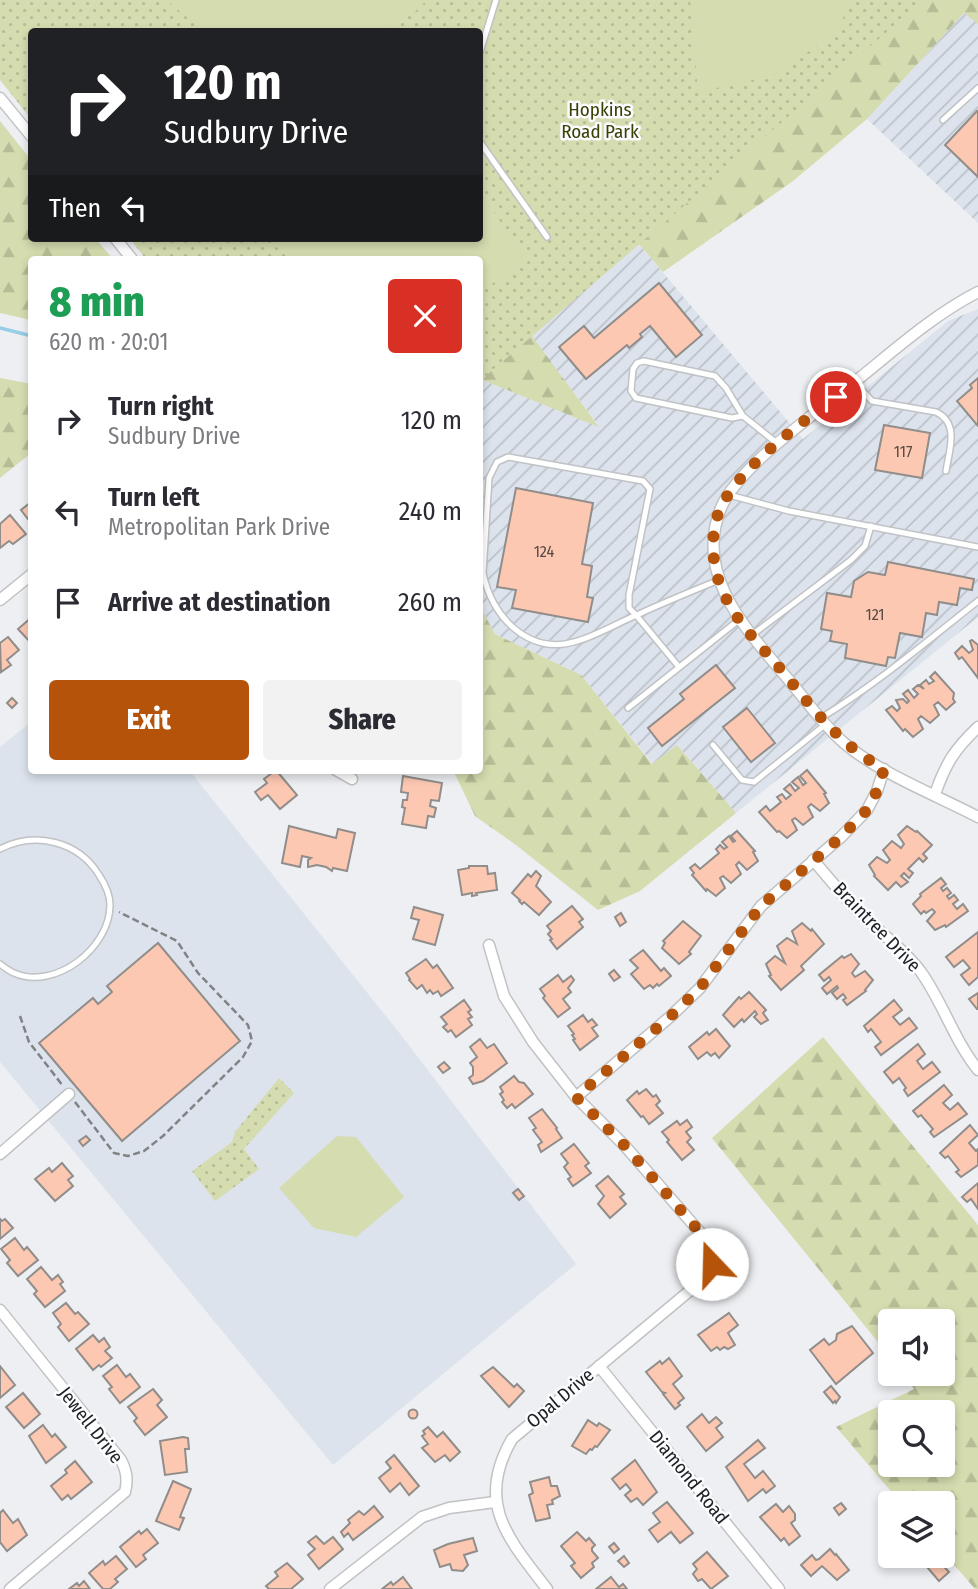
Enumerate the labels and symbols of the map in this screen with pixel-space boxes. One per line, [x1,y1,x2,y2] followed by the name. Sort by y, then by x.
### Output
[561,98,639,143] park label: Hopkins Road Park
[806,367,866,427] pin
[894,442,913,461] house number: 117
[534,542,555,561] house number: 124
[865,605,885,624] house number: 121
[828,877,926,977] street label: Braintree Drive
[675,1227,749,1301] position arrow
[522,1363,598,1433] street label: Opal Drive
[54,1382,128,1468] street label: Jewell Drive
[644,1426,734,1528] street label: Diamond Road

